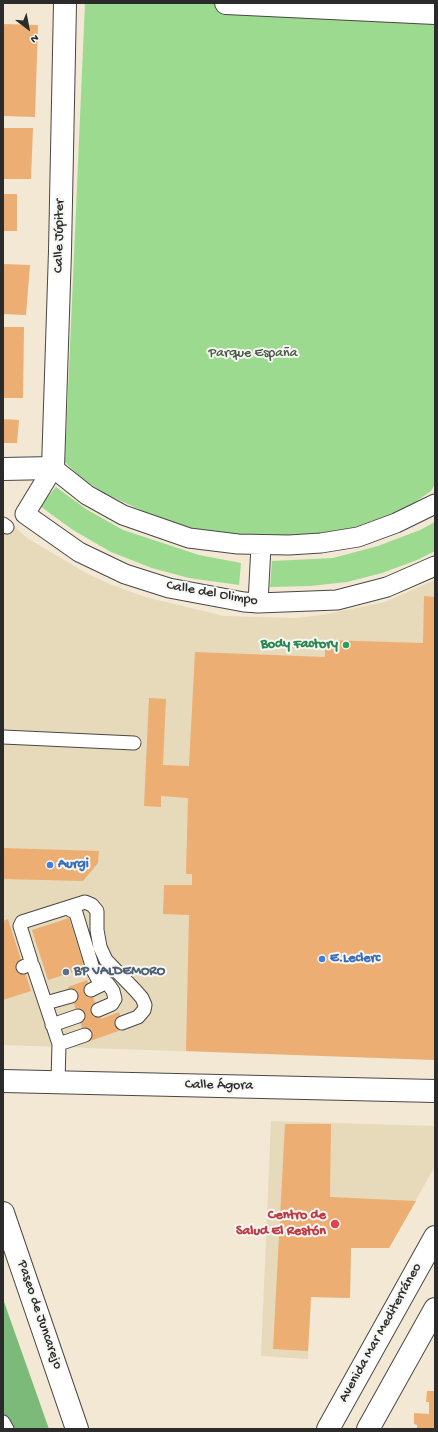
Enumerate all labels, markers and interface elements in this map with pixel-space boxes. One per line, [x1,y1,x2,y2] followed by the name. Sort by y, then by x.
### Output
[8,8,48,48] north arrow
[28,31,41,45] text: N
[51,199,69,273] street label: Calle Júpiter
[209,346,297,362] park label: Parque España
[165,578,259,610] street label: Calle del Olimpo
[261,637,338,653] place label: Body Factory
[341,640,351,650] marker: Body Factory
[58,857,89,873] place label: Aurgi
[45,860,55,870] marker: Aurgi
[330,951,380,967] place label: E.Leclerc
[317,954,327,964] marker: E.Leclerc
[74,964,165,980] place label: BP VALDEMORO
[61,967,71,977] marker: BP VALDEMORO
[185,1077,253,1095] street label: Calle Ágora
[236,1208,326,1240] place label: Centro de Salud El Restón
[329,1218,341,1230] marker: Centro de Salud El Restón
[13,1258,65,1372] street label: Paseo de Juncarejo
[336,1261,426,1405] street label: Avenida Mar Mediterráneo

